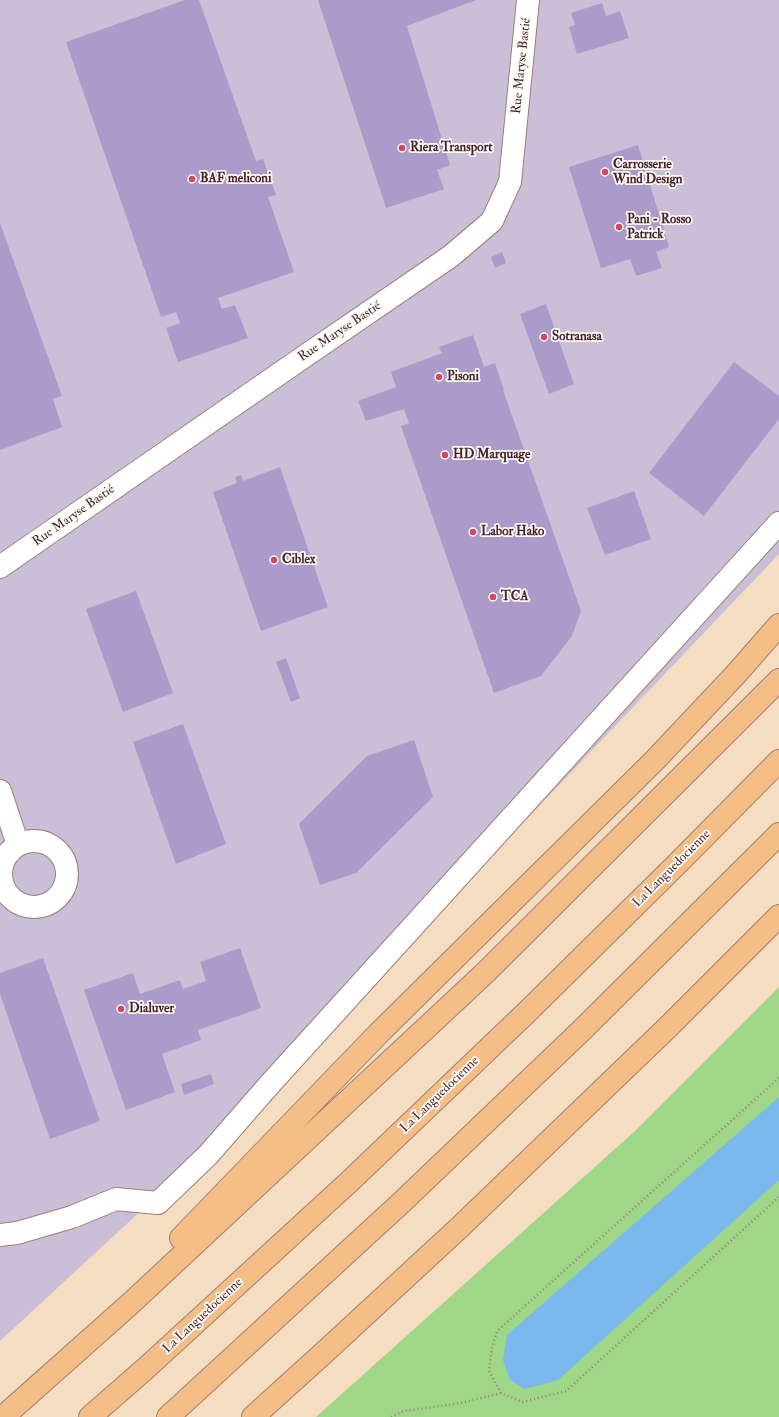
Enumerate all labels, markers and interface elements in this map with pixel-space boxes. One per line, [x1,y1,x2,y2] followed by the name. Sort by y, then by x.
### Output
[509,17,535,115] street label: Rue Maryse Bastié
[410,140,493,156] place label: Riera Transport
[397,143,407,153] marker: Riera Transport
[613,157,683,188] place label: Carrosserie Wind Design
[600,167,610,177] marker: Carrosserie Wind Design
[200,171,271,187] place label: BAF meliconi
[187,174,197,184] marker: BAF meliconi
[627,212,691,243] place label: Pani - Rosso Patrick
[614,222,624,232] marker: Pani - Rosso Patrick
[296,299,384,365] street label: Rue Maryse Bastié
[552,329,602,345] place label: Sotranasa
[539,332,549,342] marker: Sotranasa
[447,369,479,385] place label: Pisoni
[434,372,444,382] marker: Pisoni
[453,447,530,463] place label: HD Marquage
[440,450,450,460] marker: HD Marquage
[30,482,118,550] street label: Rue Maryse Bastié
[481,524,544,540] place label: Labor Hako
[468,527,478,537] marker: Labor Hako
[282,552,316,568] place label: Ciblex
[269,555,279,565] marker: Ciblex
[501,589,528,605] place label: TCA
[488,592,498,602] marker: TCA
[630,827,714,911] street label: La Languedocienne
[129,1001,174,1017] place label: Dialuver
[116,1004,126,1014] marker: Dialuver
[397,1054,483,1136] street label: La Languedocienne
[160,1275,246,1357] street label: La Languedocienne

